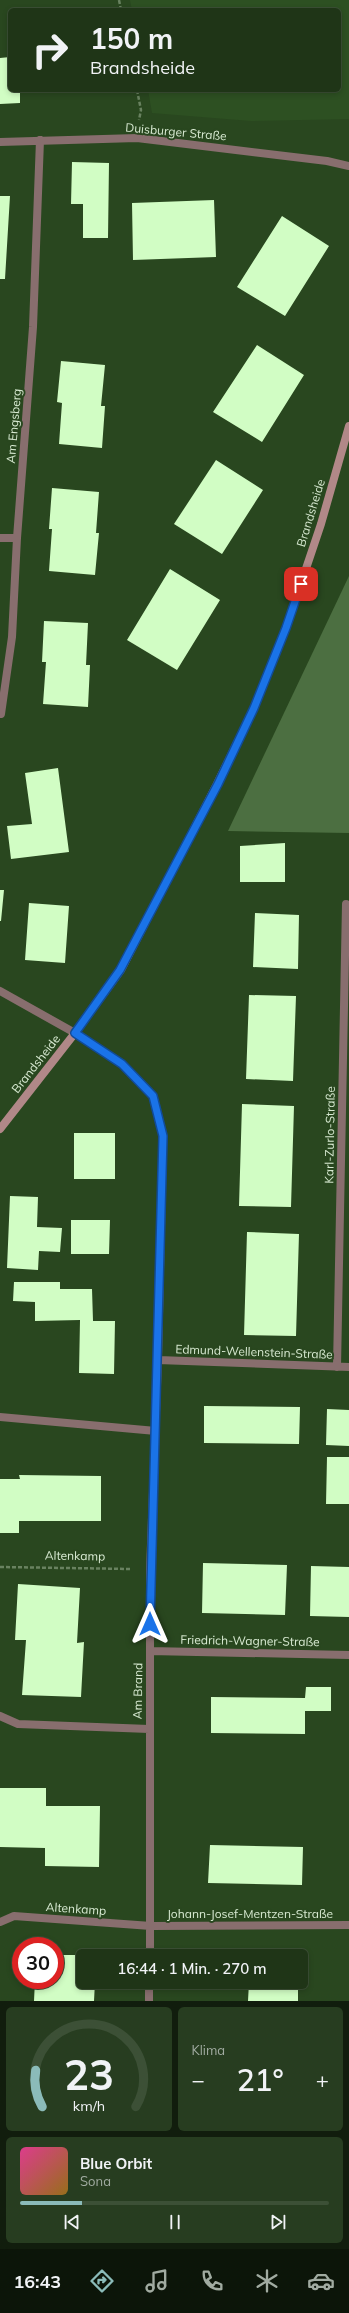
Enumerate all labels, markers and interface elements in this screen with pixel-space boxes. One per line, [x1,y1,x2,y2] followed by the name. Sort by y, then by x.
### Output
[90,21,173,56] text: 150 m
[24,24,76,76] icon: right
[90,56,195,79] text: Brandsheide
[125,120,227,143] street label: Duisburger Straße
[3,388,24,464] street label: Am Engsberg
[293,477,328,549] street label: Brandsheide
[284,567,318,601] pin
[290,573,312,595] icon: arrive
[8,1031,63,1096] street label: Brandsheide
[321,1086,338,1184] street label: Karl-Zurlo-Straße
[175,1341,333,1362] street label: Edmund-Wellenstein-Straße
[45,1547,105,1564] street label: Altenkamp
[129,1603,171,1645] position arrow
[180,1632,320,1649] street label: Friedrich-Wagner-Straße
[130,1663,145,1719] street label: Am Brand
[45,1899,107,1918] street label: Altenkamp
[167,1906,333,1921] street label: Johann-Josef-Mentzen-Straße
[12,1937,64,1989] speed limit sign: 30
[117,1959,267,1978] text: 16:44 · 1 Min. · 270 m
[192,2042,225,2058] text: Klima
[64,2048,114,2100] text: 23
[237,2061,284,2099] text: 21°
[192,2066,205,2094] text: −
[316,2066,329,2094] text: +
[73,2097,105,2115] text: km/h
[80,2154,152,2173] text: Blue Orbit
[80,2173,111,2189] text: Sona
[61,2211,83,2233] icon: previous
[164,2211,186,2233] icon: pause
[267,2211,289,2233] icon: next
[88,2267,116,2295] icon: directions
[143,2267,171,2295] icon: music
[198,2267,226,2295] icon: phone
[253,2267,281,2295] icon: climate
[307,2267,335,2295] icon: car
[13,2270,61,2293] text: 16:43

